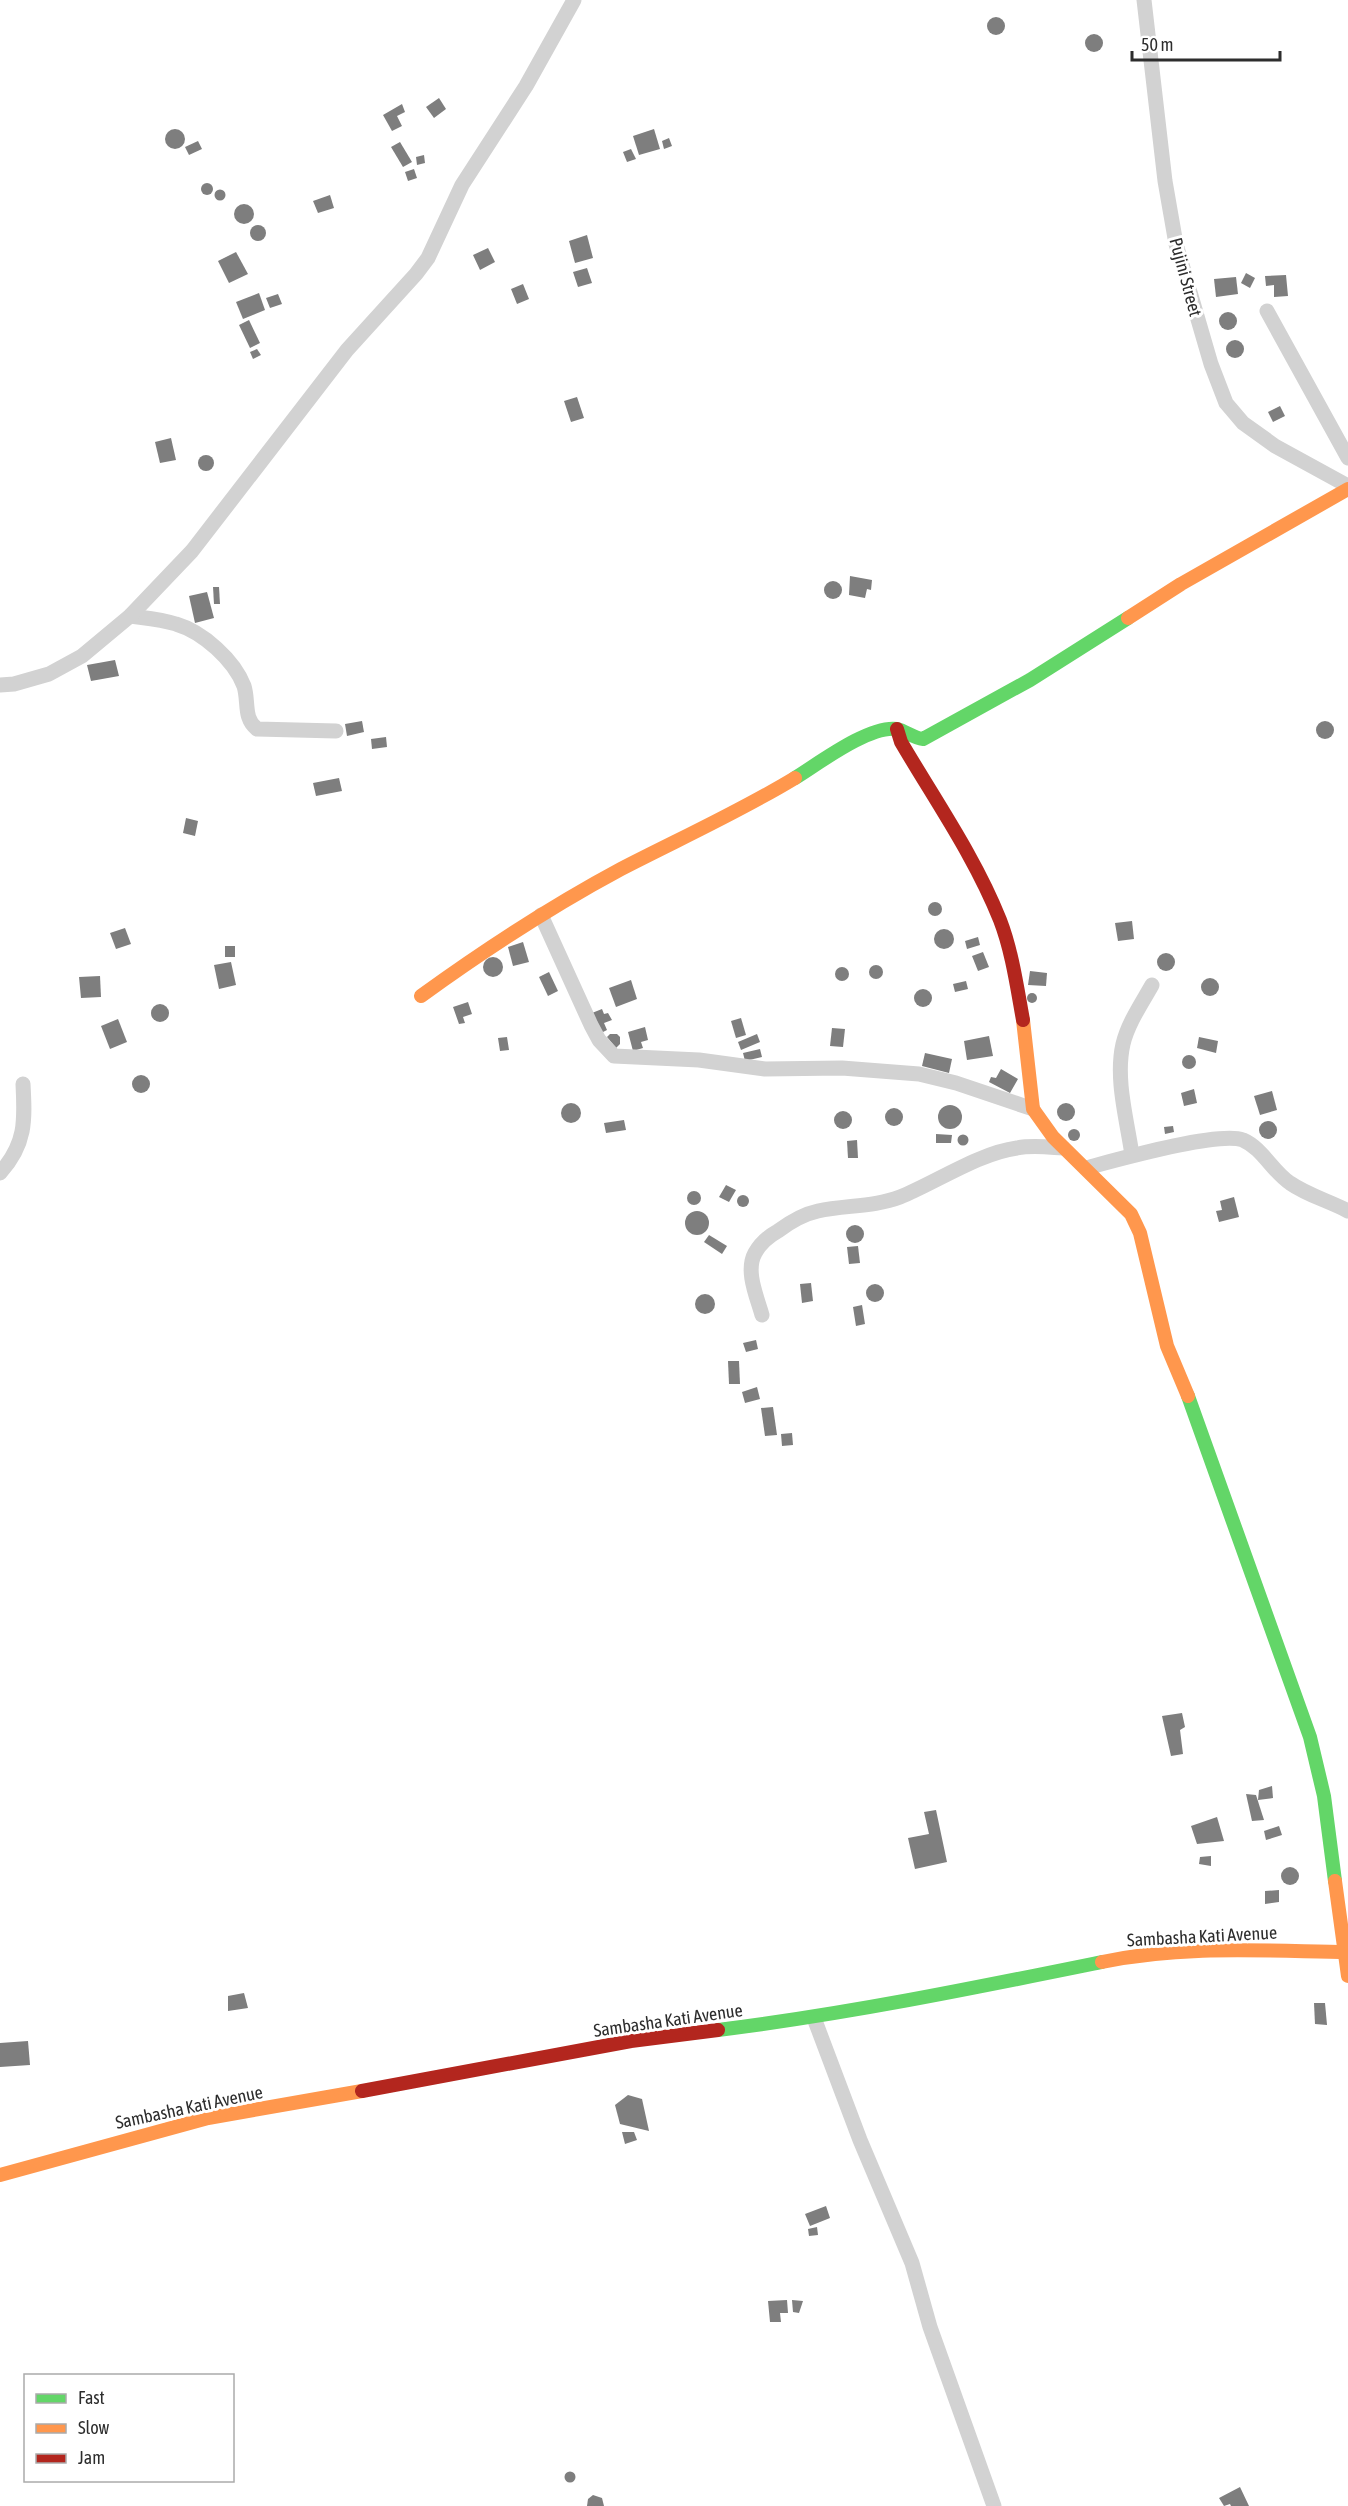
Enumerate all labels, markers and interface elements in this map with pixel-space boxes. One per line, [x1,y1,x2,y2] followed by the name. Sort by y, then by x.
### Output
[1132,24,1280,62] scale bar
[1141,34,1173,55] text: 50 m
[1165,235,1207,319] street label: Pujini Street
[1126,1922,1278,1950] street label: Sambasha Kati Avenue
[592,1999,744,2041] street label: Sambasha Kati Avenue
[113,2081,265,2133] street label: Sambasha Kati Avenue
[24,2374,234,2482] legend
[78,2387,105,2408] text: Fast
[78,2417,109,2438] text: Slow
[78,2447,105,2468] text: Jam

